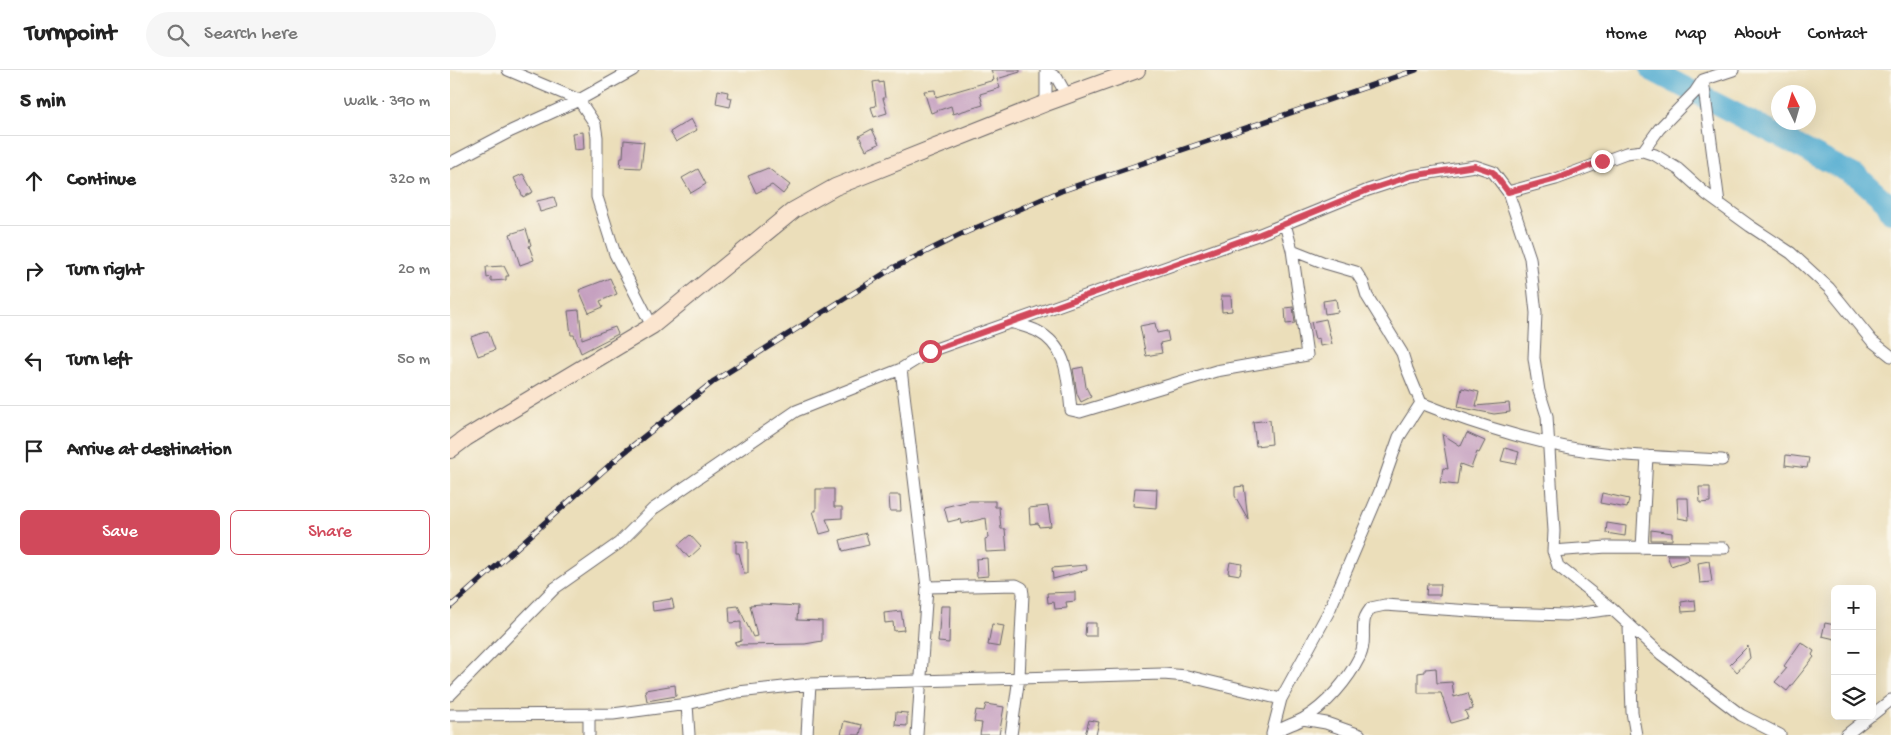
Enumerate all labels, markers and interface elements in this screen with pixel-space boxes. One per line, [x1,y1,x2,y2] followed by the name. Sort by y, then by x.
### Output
[146,12,496,57] search box
[25,20,116,49] text: Turnpoint
[164,21,192,49] icon: search
[204,23,298,46] text: Search here
[1605,24,1647,45] text: Home
[1675,24,1706,45] text: Map
[1734,24,1780,45] text: About
[1808,24,1866,45] text: Contact
[1771,85,1816,130] north arrow
[20,90,65,115] text: 5 min
[344,93,430,112] text: Walk · 390 m
[1591,150,1614,173] route end
[20,167,48,195] icon: ahead
[67,169,136,192] text: Continue
[390,171,430,190] text: 320 m
[20,257,48,285] icon: right
[67,259,143,282] text: Turn right
[398,261,430,280] text: 20 m
[919,340,942,363] route start
[20,347,48,375] icon: left
[67,349,131,372] text: Turn left
[397,351,430,370] text: 50 m
[20,437,48,465] icon: arrive
[67,439,231,462] text: Arrive at destination
[20,510,220,555] button: Save
[230,510,430,555] button: Share
[1831,585,1876,720] map controls
[1831,585,1876,630] button: +
[1831,630,1876,675] button: −
[1831,675,1876,720] button: layers

